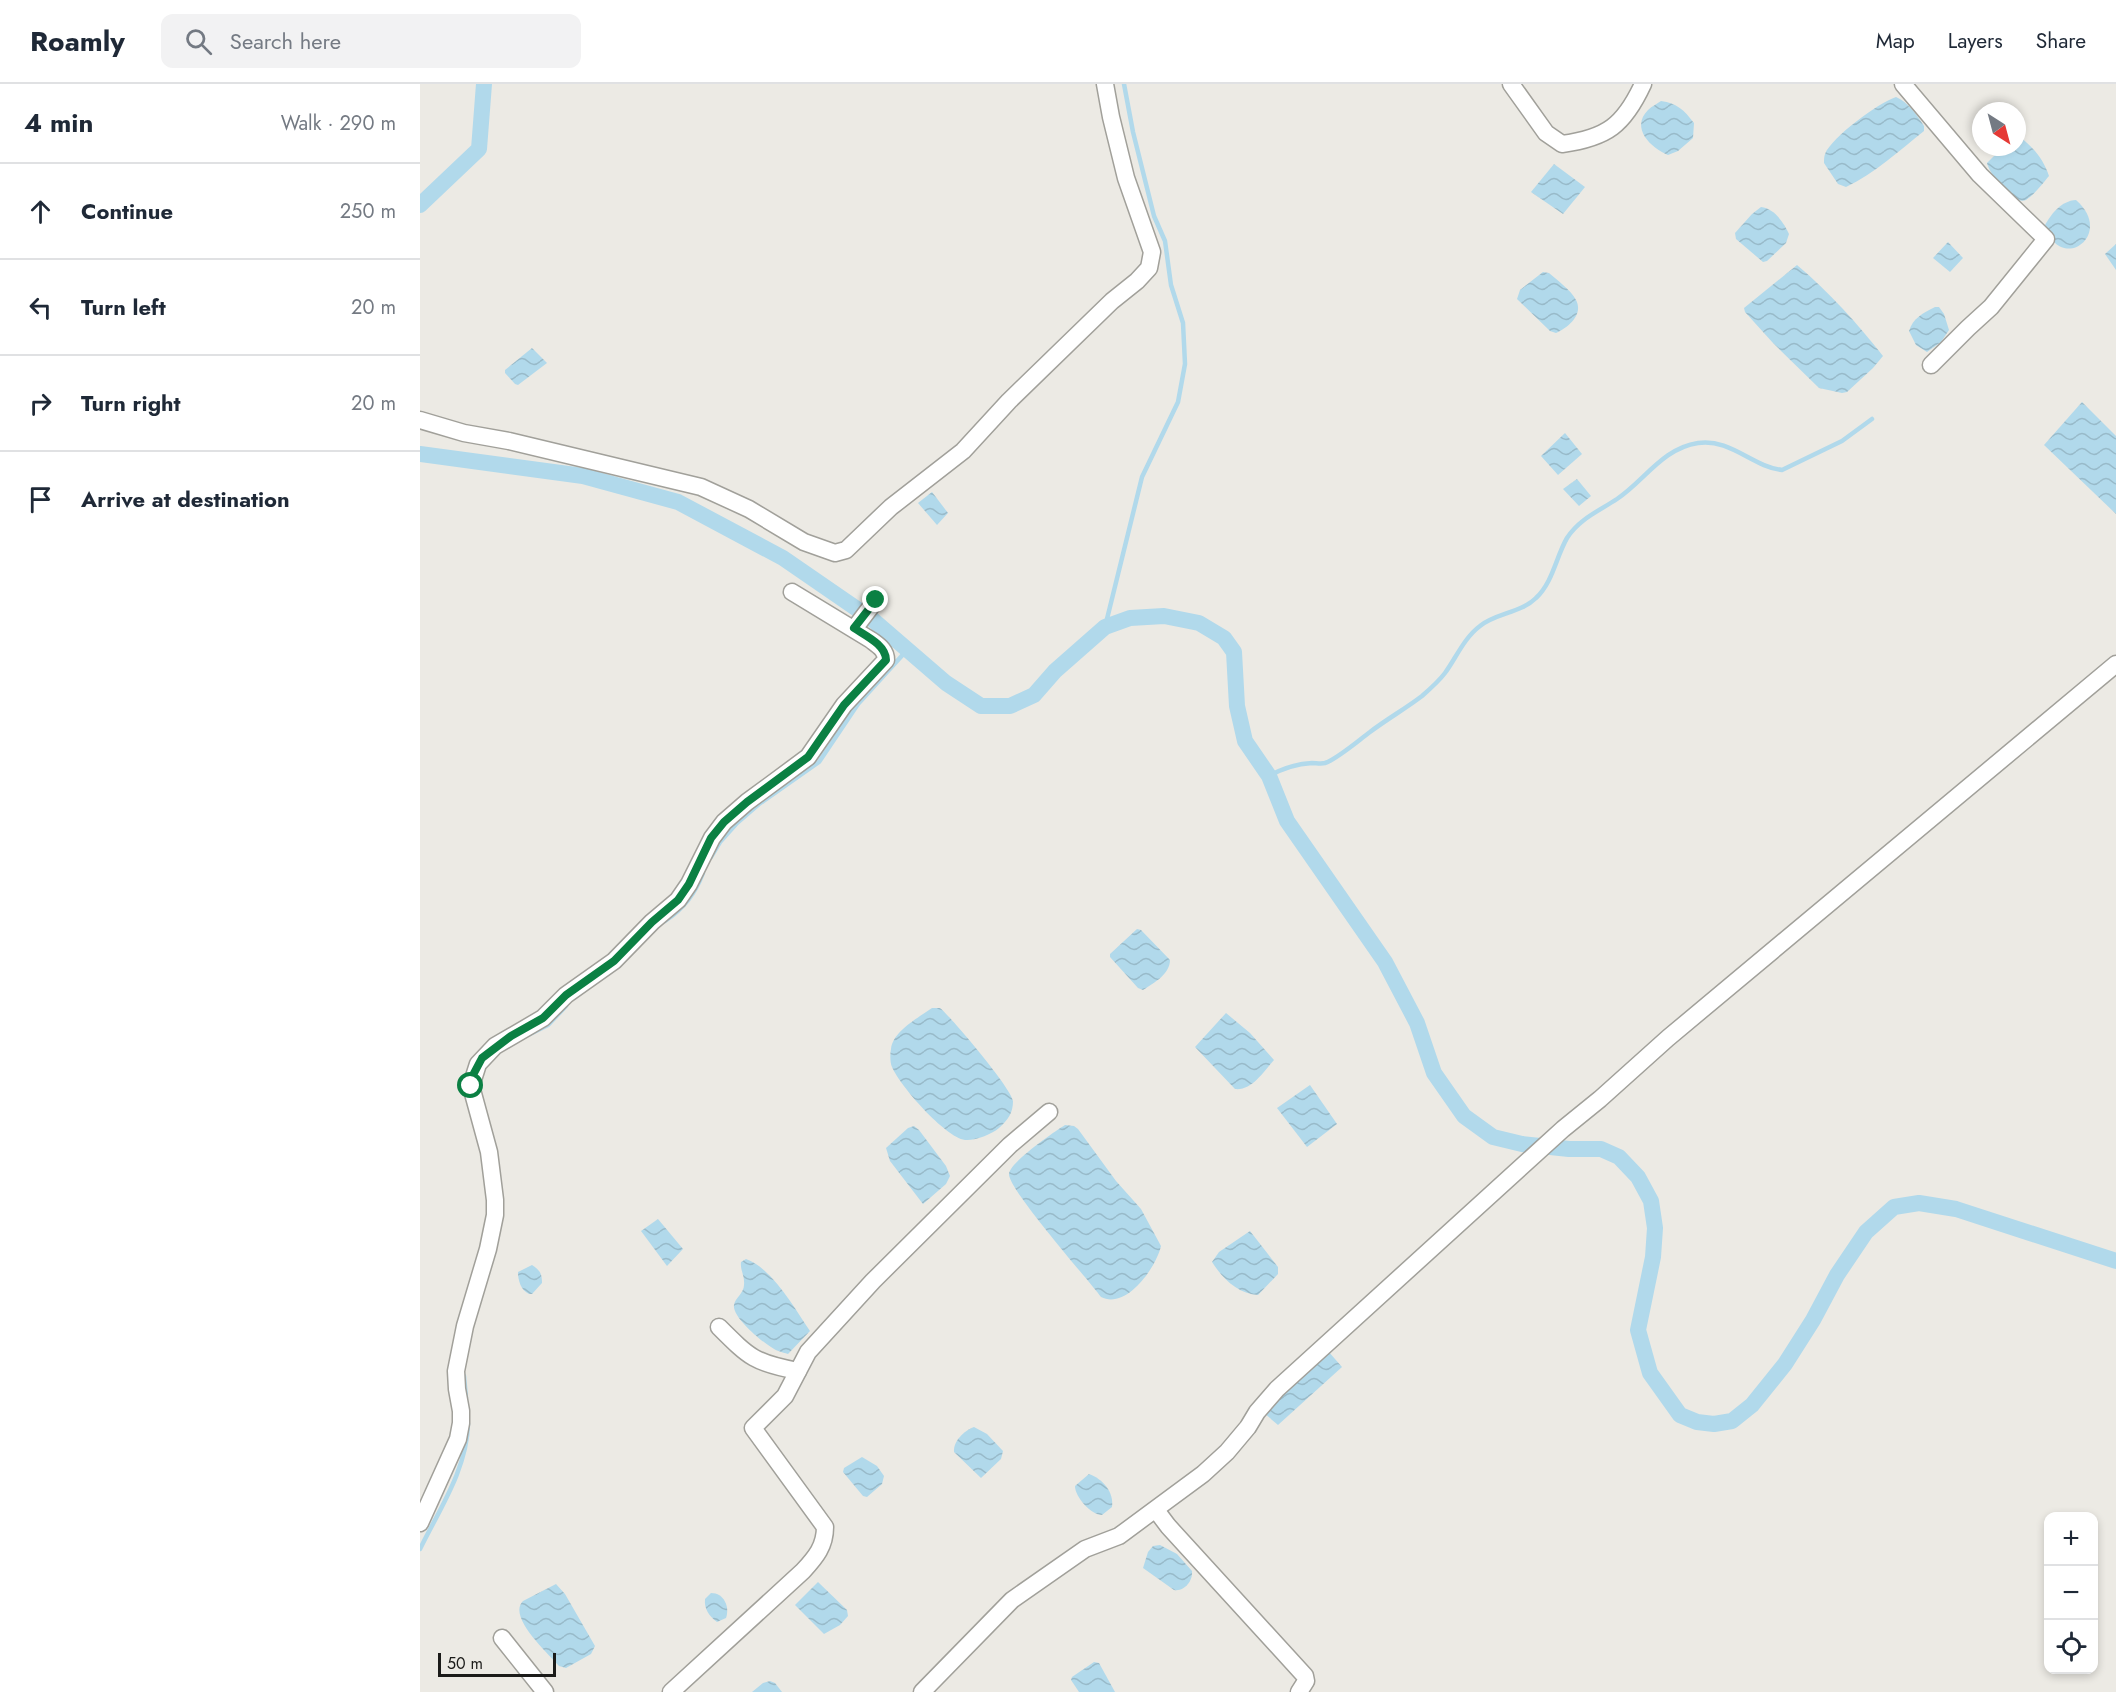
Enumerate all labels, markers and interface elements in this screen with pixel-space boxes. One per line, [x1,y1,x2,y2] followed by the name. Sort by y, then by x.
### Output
[161,14,581,68] search box
[30,21,125,62] text: Roamly
[182,25,215,58] icon: search
[230,25,341,57] text: Search here
[1876,26,1915,56] text: Map
[1948,26,2003,56] text: Layers
[2036,26,2086,56] text: Share
[1972,102,2026,156] north arrow
[24,104,93,142] text: 4 min
[281,109,396,138] text: Walk · 290 m
[24,195,57,228] icon: ahead
[81,195,173,227] text: Continue
[340,197,396,226] text: 250 m
[24,291,57,324] icon: left
[81,291,166,323] text: Turn left
[351,293,396,322] text: 20 m
[24,387,57,420] icon: right
[81,387,181,419] text: Turn right
[351,389,396,418] text: 20 m
[24,483,57,516] icon: arrive
[81,483,290,515] text: Arrive at destination
[862,586,888,612] route end
[457,1072,483,1098] route start
[2044,1512,2098,1674] map controls
[2044,1512,2098,1566] button: +
[2044,1566,2098,1620] button: −
[2044,1620,2098,1674] button: locate
[438,1650,556,1678] scale bar
[447,1652,483,1675] text: 50 m

